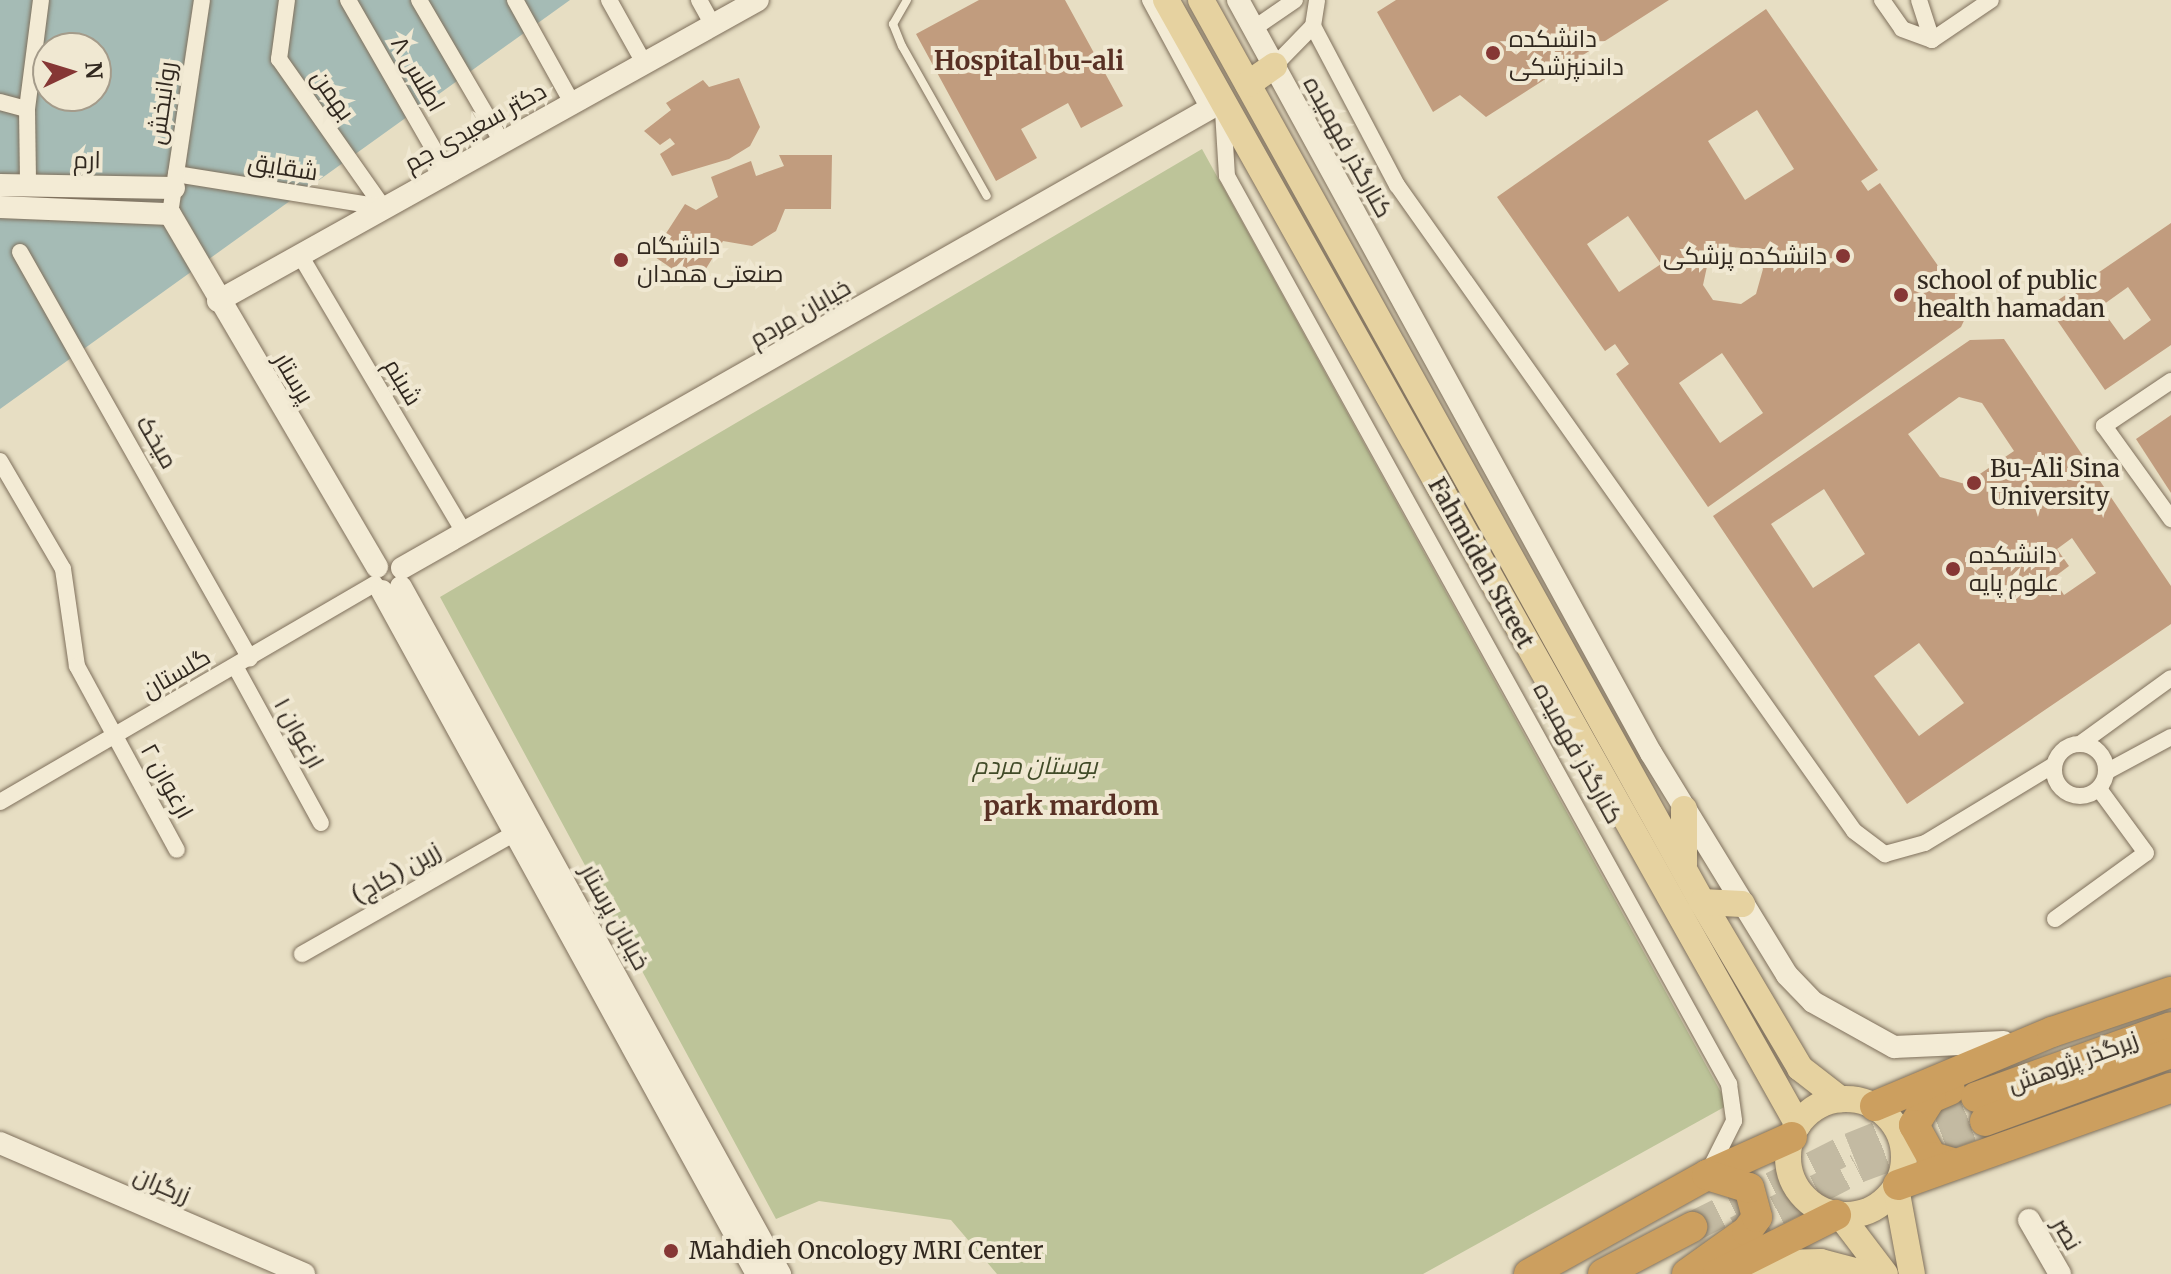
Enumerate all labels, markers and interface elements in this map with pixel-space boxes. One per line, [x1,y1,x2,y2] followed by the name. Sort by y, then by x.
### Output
[1509,25,1624,81] place label: دانشکده داندنپزشکی
[385,31,451,117] street label: اطلس ۸
[32,32,112,112] north arrow
[1484,44,1502,62] marker: دانشکده داندنپزشکی
[934,45,1124,77] district label: Hospital bu-ali
[142,60,182,146] street label: روانبخش
[79,61,109,80] text: N
[305,64,361,126] street label: بهمن
[1297,71,1399,223] street label: کنارگذر فهمیده
[399,76,551,178] street label: دکتر سعیدی جم
[73,145,101,175] street label: ارم
[246,147,320,187] street label: شقایق
[637,232,784,288] place label: دانشگاه صنعتی همدان
[1663,242,1827,270] place label: دانشکده پزشکی
[1834,247,1852,265] marker: دانشکده پزشکی
[612,251,630,269] marker: دانشگاه صنعتی همدان
[1917,267,2105,323] place label: school of public health hamadan
[744,273,856,353] street label: خیابان مردم
[1892,286,1910,304] marker: school of public health hamadan
[268,347,320,409] street label: پرستار
[378,353,428,411] street label: شبنم
[130,410,184,474] street label: میخک
[1990,455,2120,511] place label: Bu-Ali Sina University
[1422,473,1540,653] street label: Fahmideh Street
[1965,474,1983,492] marker: Bu-Ali Sina University
[1969,541,2059,597] place label: دانشکده علوم پایه
[1944,560,1962,578] marker: دانشکده علوم پایه
[137,642,215,704] street label: گلستان
[1527,677,1629,829] street label: کنارگذر فهمیده
[268,693,330,773] street label: ارغوان ۱
[135,738,199,824] street label: ارغوان ۲
[973,752,1097,780] park label: بوستان مردم
[983,790,1159,822] district label: park mardom
[346,836,446,910] street label: زرین (کاج)
[574,859,656,975] street label: خیابان پرستار
[2004,1025,2142,1099] street label: زیرگذر پژوهش
[129,1160,195,1210] street label: زرگران
[2046,1212,2088,1256] street label: نصر
[689,1237,1044,1265] place label: Mahdieh Oncology MRI Center
[660,1240,682,1262] marker: Mahdieh Oncology MRI Center

